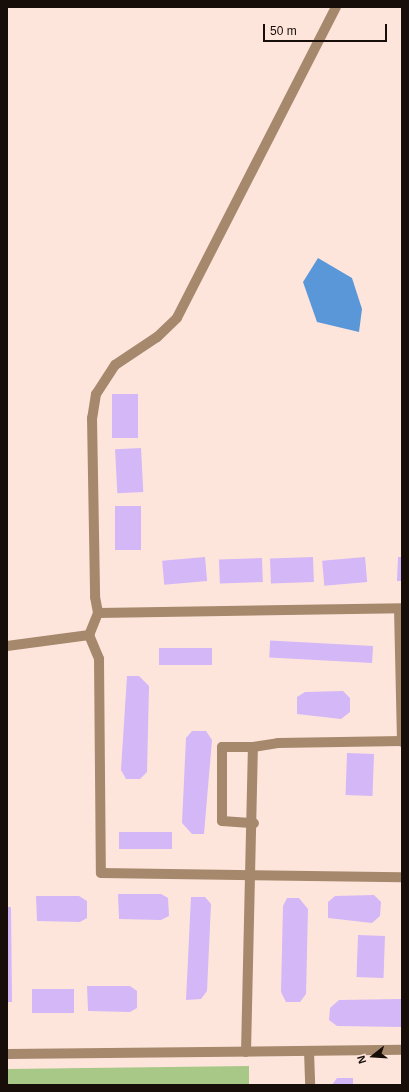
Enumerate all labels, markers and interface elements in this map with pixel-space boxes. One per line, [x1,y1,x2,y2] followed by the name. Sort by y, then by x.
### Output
[265,16,389,42] scale bar
[270,24,297,38] text: 50 m
[353,1036,393,1076] north arrow
[355,1054,368,1065] text: N

